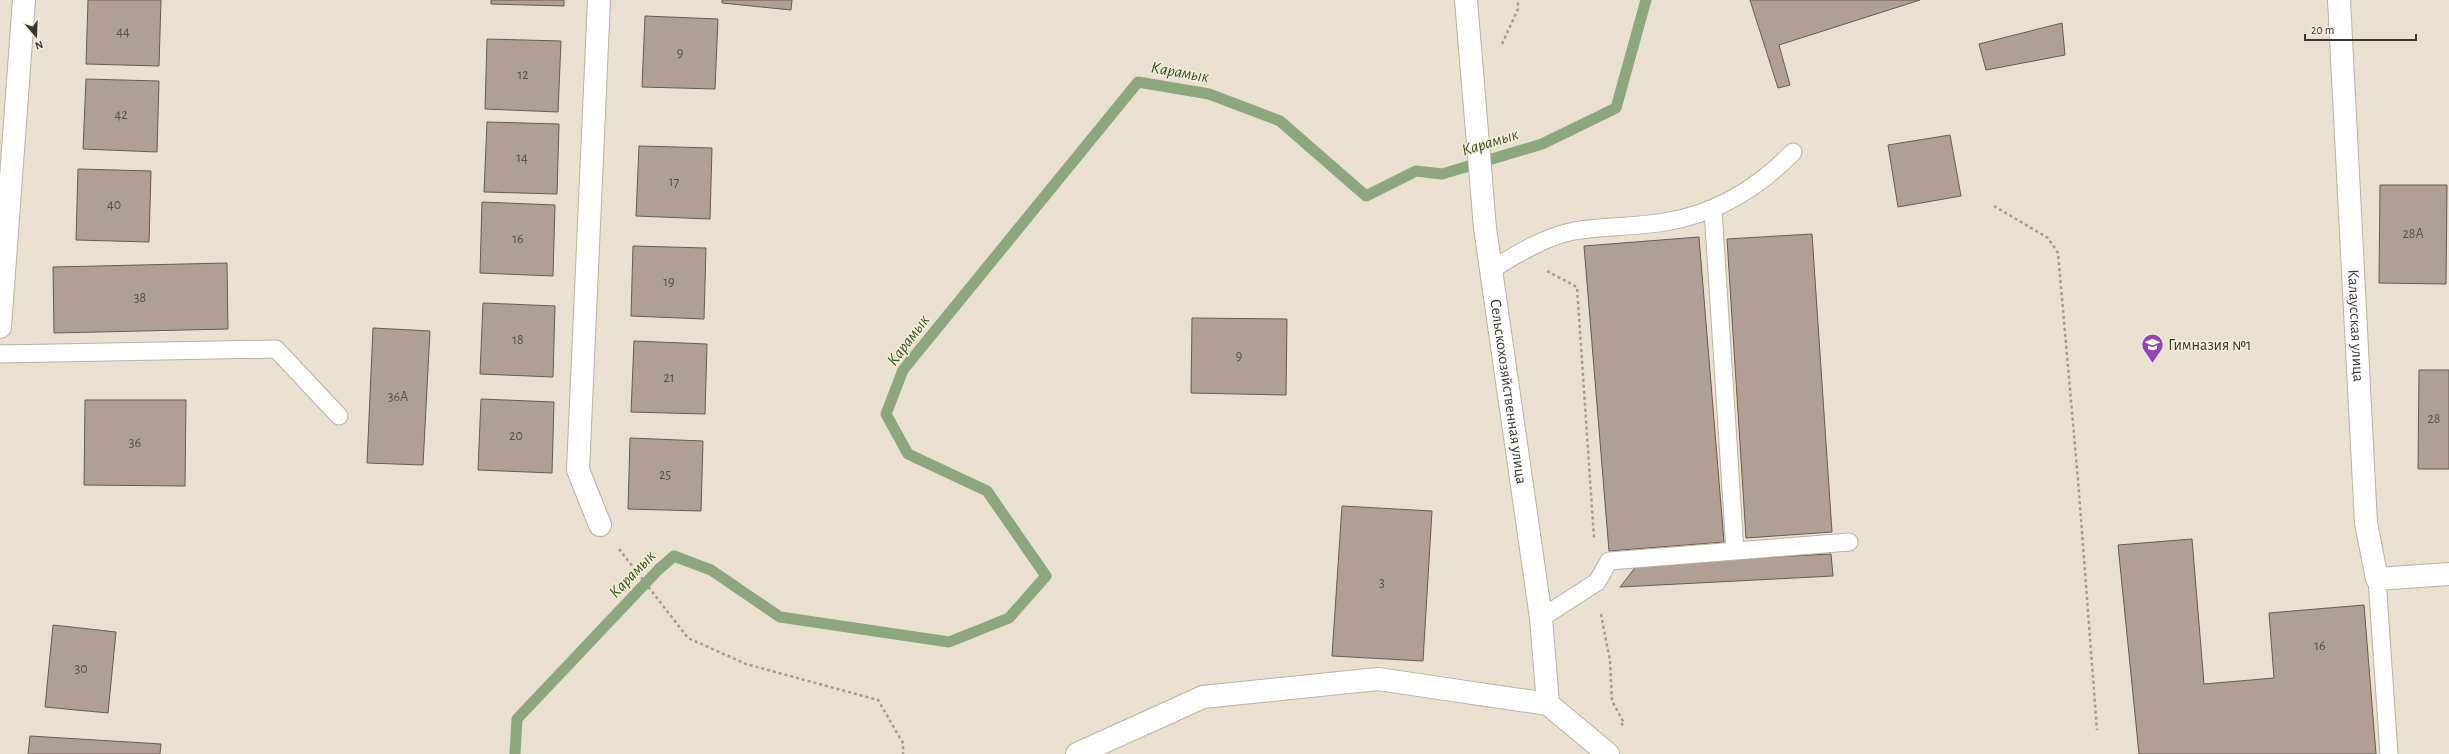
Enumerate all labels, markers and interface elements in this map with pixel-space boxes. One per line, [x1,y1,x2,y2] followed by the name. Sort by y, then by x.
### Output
[16,16,56,56] north arrow
[2305,16,2416,42] scale bar
[2311,24,2334,36] text: 20 m
[116,25,130,39] house number: 44
[34,39,45,51] text: N
[677,46,683,60] house number: 9
[1150,59,1211,87] water label: Карамык
[517,68,529,82] house number: 12
[114,108,128,122] house number: 42
[1460,125,1522,160] water label: Карамык
[516,151,528,165] house number: 14
[669,175,679,189] house number: 17
[107,198,121,212] house number: 40
[2402,227,2424,241] house number: 28А
[512,232,524,246] house number: 16
[2345,269,2367,382] street label: Калаусская улица
[663,275,675,289] house number: 19
[134,291,146,305] house number: 38
[1487,298,1530,485] street label: Сельскохозяйственная улица
[884,311,934,369] water label: Карамык
[2140,332,2166,365] school or university icon: Гимназия №1
[512,333,524,347] house number: 18
[2168,337,2252,353] place label: Гимназия №1
[1236,349,1242,363] house number: 9
[663,371,675,385] house number: 21
[388,390,408,404] house number: 36А
[2427,412,2441,426] house number: 28
[509,429,523,443] house number: 20
[129,436,141,450] house number: 36
[659,468,671,482] house number: 25
[606,546,660,602] water label: Карамык
[1379,576,1385,590] house number: 3
[2314,639,2326,653] house number: 16
[74,662,88,676] house number: 30

